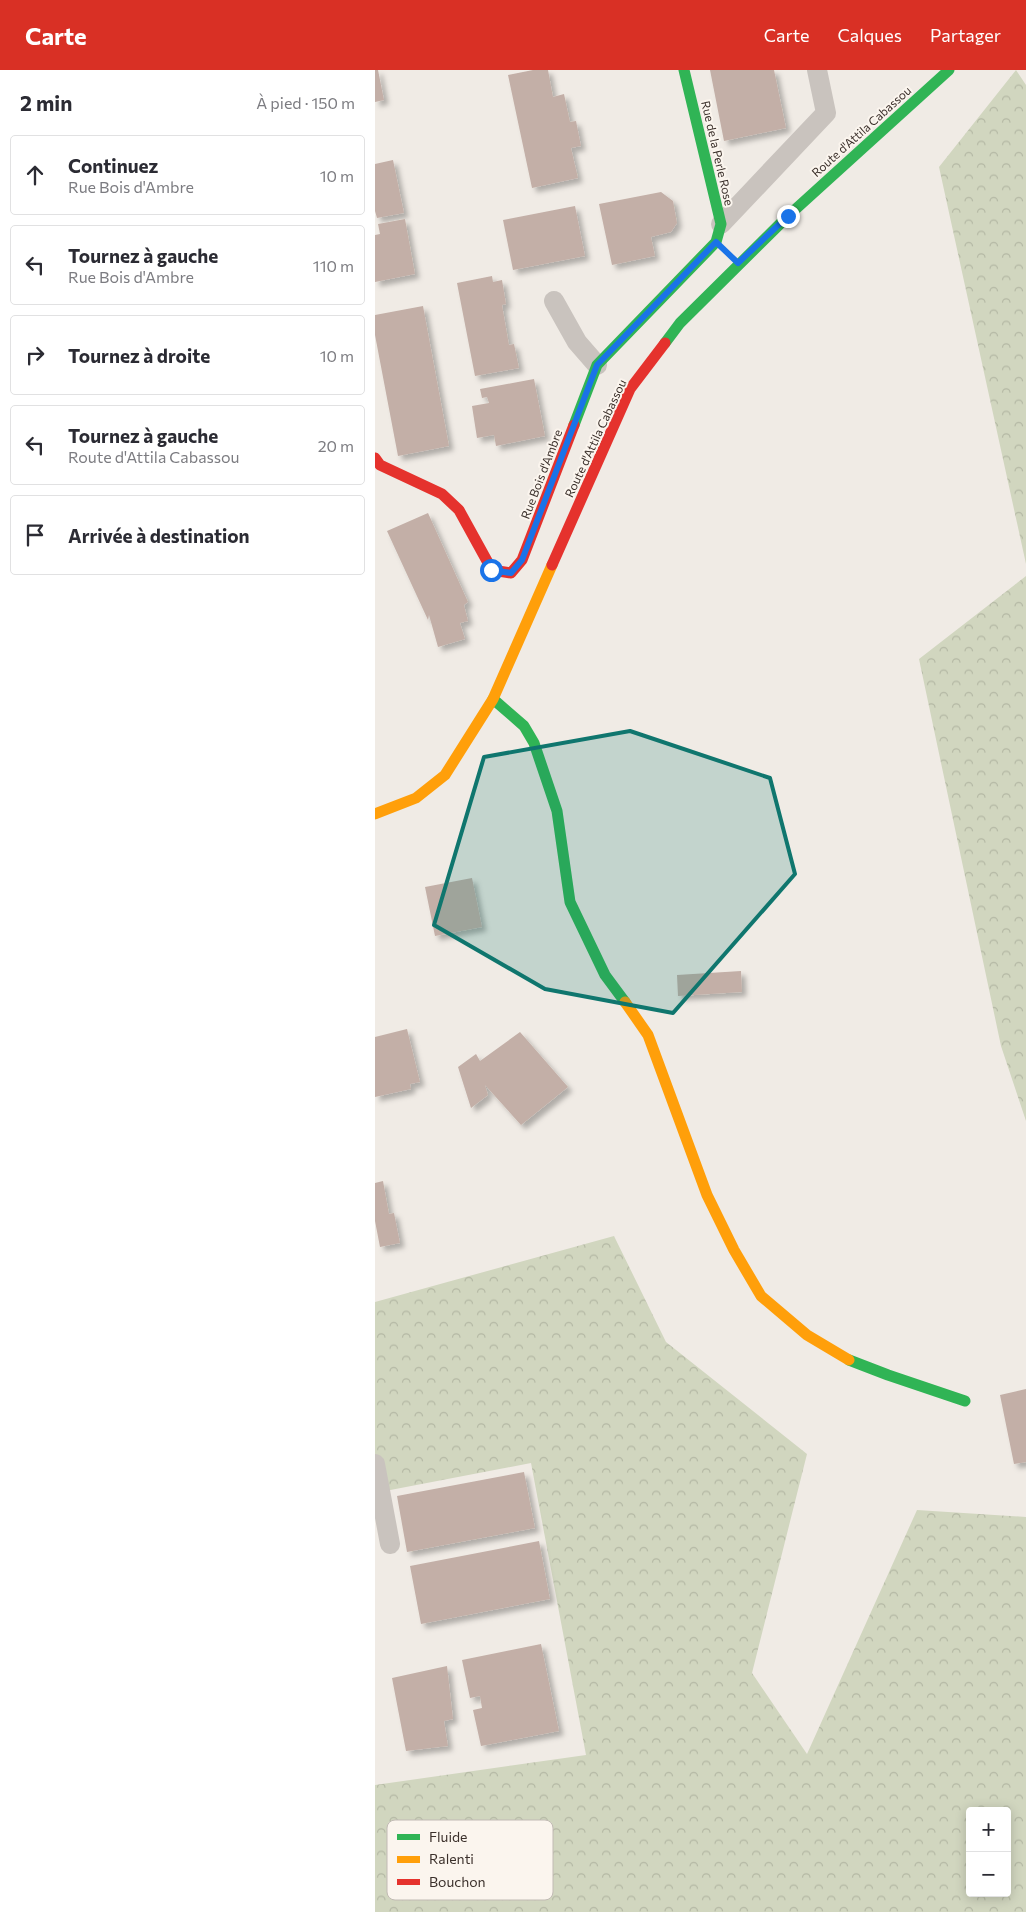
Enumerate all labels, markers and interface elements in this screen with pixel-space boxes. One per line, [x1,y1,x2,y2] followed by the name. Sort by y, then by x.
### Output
[25,21,87,50] text: Carte
[764,24,809,46] text: Carte
[837,24,902,46] text: Calques
[930,24,1001,46] text: Partager
[809,83,913,179] street label: Route d'Attila Cabassou
[20,90,72,115] text: 2 min
[256,93,355,112] text: À pied · 150 m
[699,99,737,207] street label: Rue de la Perle Rose
[68,154,158,177] text: Continuez
[21,161,49,189] icon: ahead
[320,166,354,185] text: 10 m
[68,177,194,196] text: Rue Bois d'Ambre
[777,205,800,228] route end
[68,244,218,267] text: Tournez à gauche
[21,251,49,279] icon: left
[313,256,354,275] text: 110 m
[68,267,194,286] text: Rue Bois d'Ambre
[21,341,49,369] icon: right
[68,344,210,367] text: Tournez à droite
[320,346,354,365] text: 10 m
[561,377,629,499] street label: Route d'Attila Cabassou
[68,424,218,447] text: Tournez à gauche
[518,427,564,521] street label: Rue Bois d'Ambre
[21,431,49,459] icon: left
[318,436,354,455] text: 20 m
[68,447,240,466] text: Route d'Attila Cabassou
[21,521,49,549] icon: arrive
[68,524,250,547] text: Arrivée à destination
[480,559,503,582] route start
[966,1807,1011,1897] map controls
[966,1807,1011,1852] button: +
[387,1820,553,1900] legend
[429,1828,467,1845] text: Fluide
[429,1850,474,1867] text: Ralenti
[966,1852,1011,1897] button: −
[429,1873,486,1890] text: Bouchon

